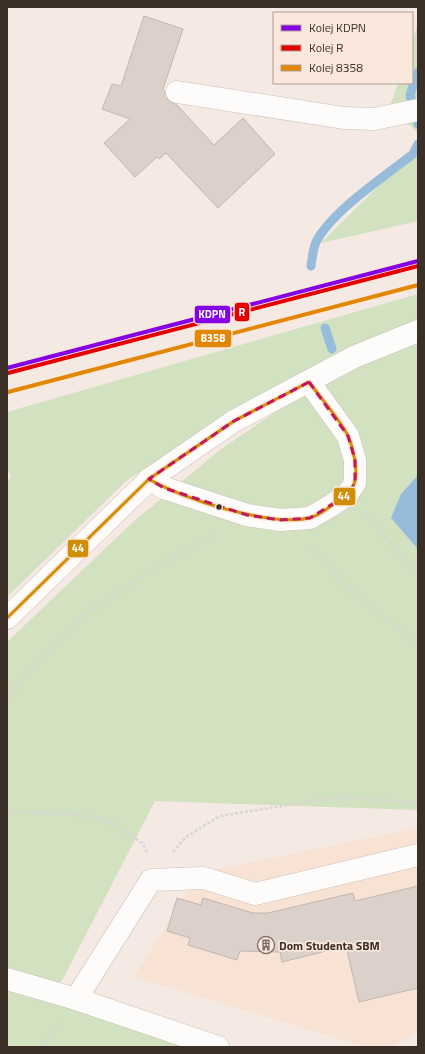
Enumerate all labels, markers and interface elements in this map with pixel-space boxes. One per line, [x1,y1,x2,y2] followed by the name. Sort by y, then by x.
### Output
[273,12,413,84] legend
[309,18,366,37] text: Kolej KDPN
[309,38,343,57] text: Kolej R
[309,58,363,77] text: Kolej 8358
[234,302,250,322] line badge: R
[239,304,246,320] text: R
[194,305,231,324] line badge: KDPN
[198,306,226,322] text: KDPN
[194,329,232,348] line badge: 8358
[201,330,225,346] text: 8358
[333,487,356,506] line badge: 44
[338,488,350,504] text: 44
[214,502,224,512] unlabelled marker
[67,539,89,558] line badge: 44
[72,540,84,556] text: 44
[256,935,276,955] building icon: Dom Studenta SBM
[279,936,380,955] place label: Dom Studenta SBM

